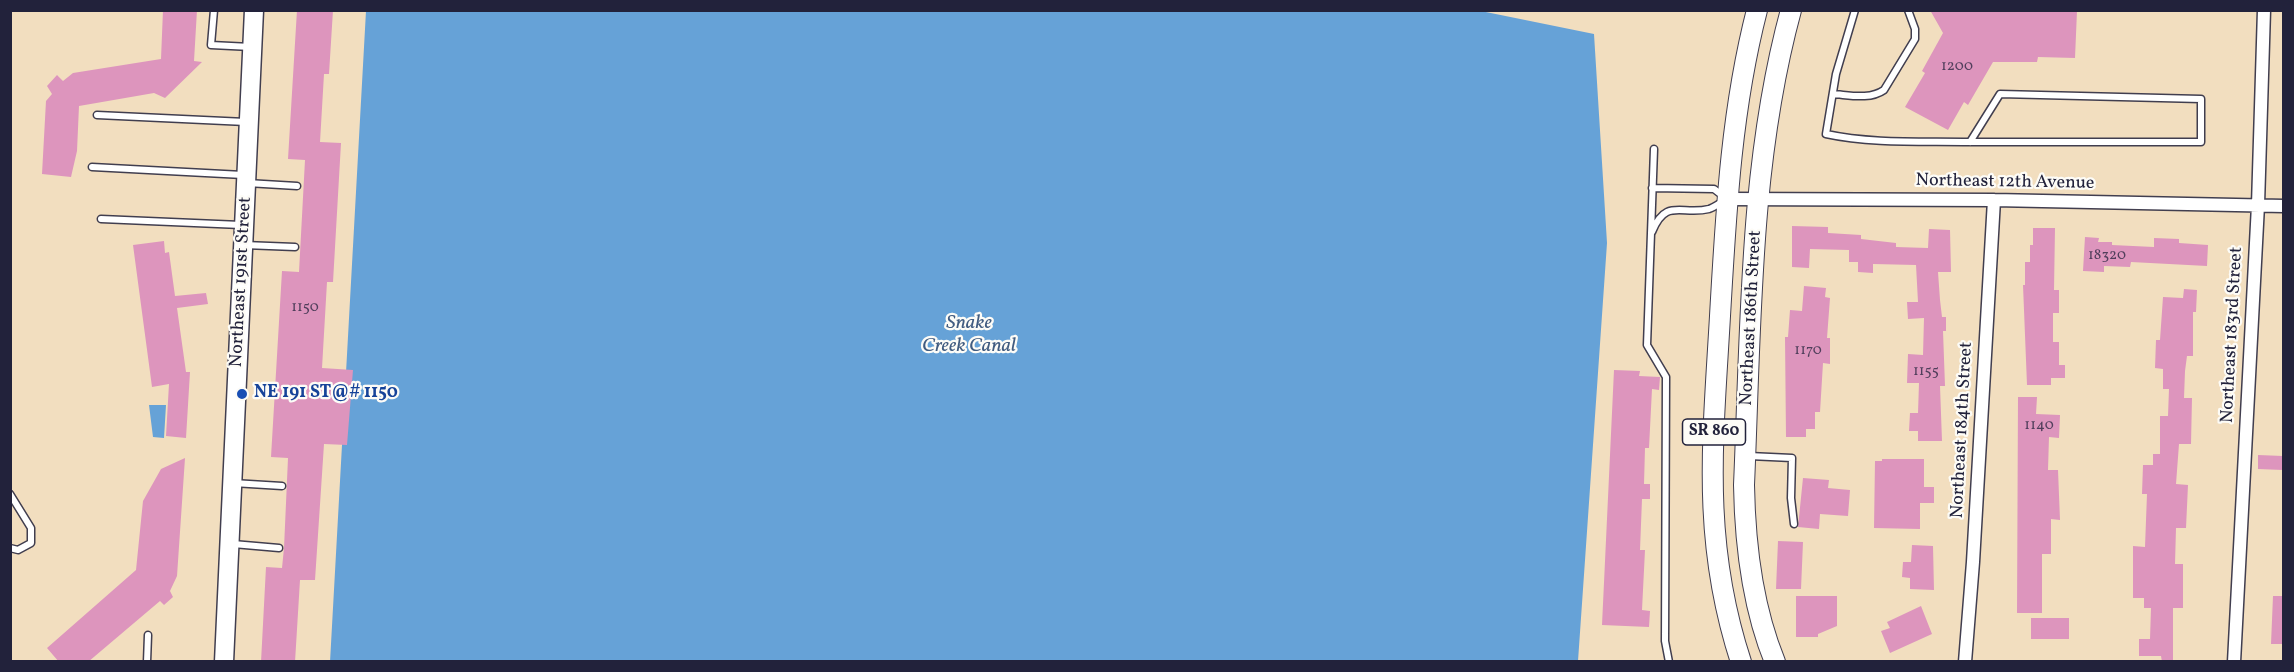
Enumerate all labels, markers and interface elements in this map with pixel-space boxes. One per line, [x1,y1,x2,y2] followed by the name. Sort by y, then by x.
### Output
[1941,58,1973,76] house number: 1200
[1915,171,2095,195] street label: Northeast 12th Avenue
[227,196,257,368] street label: Northeast 191st Street
[1737,230,1767,406] street label: Northeast 186th Street
[2218,246,2248,424] street label: Northeast 183rd Street
[2088,247,2126,265] house number: 18320
[291,299,319,317] house number: 1150
[922,312,1016,359] water label: Snake Creek Canal
[1948,341,1978,519] street label: Northeast 184th Street
[1794,342,1822,360] house number: 1170
[1913,363,1939,381] house number: 1155
[254,383,398,405] place label: NE 191 ST@# 1150
[235,387,249,401] marker: NE 191 ST@# 1150
[2024,417,2054,435] house number: 1140
[1682,419,1746,445] road number: SR 860

